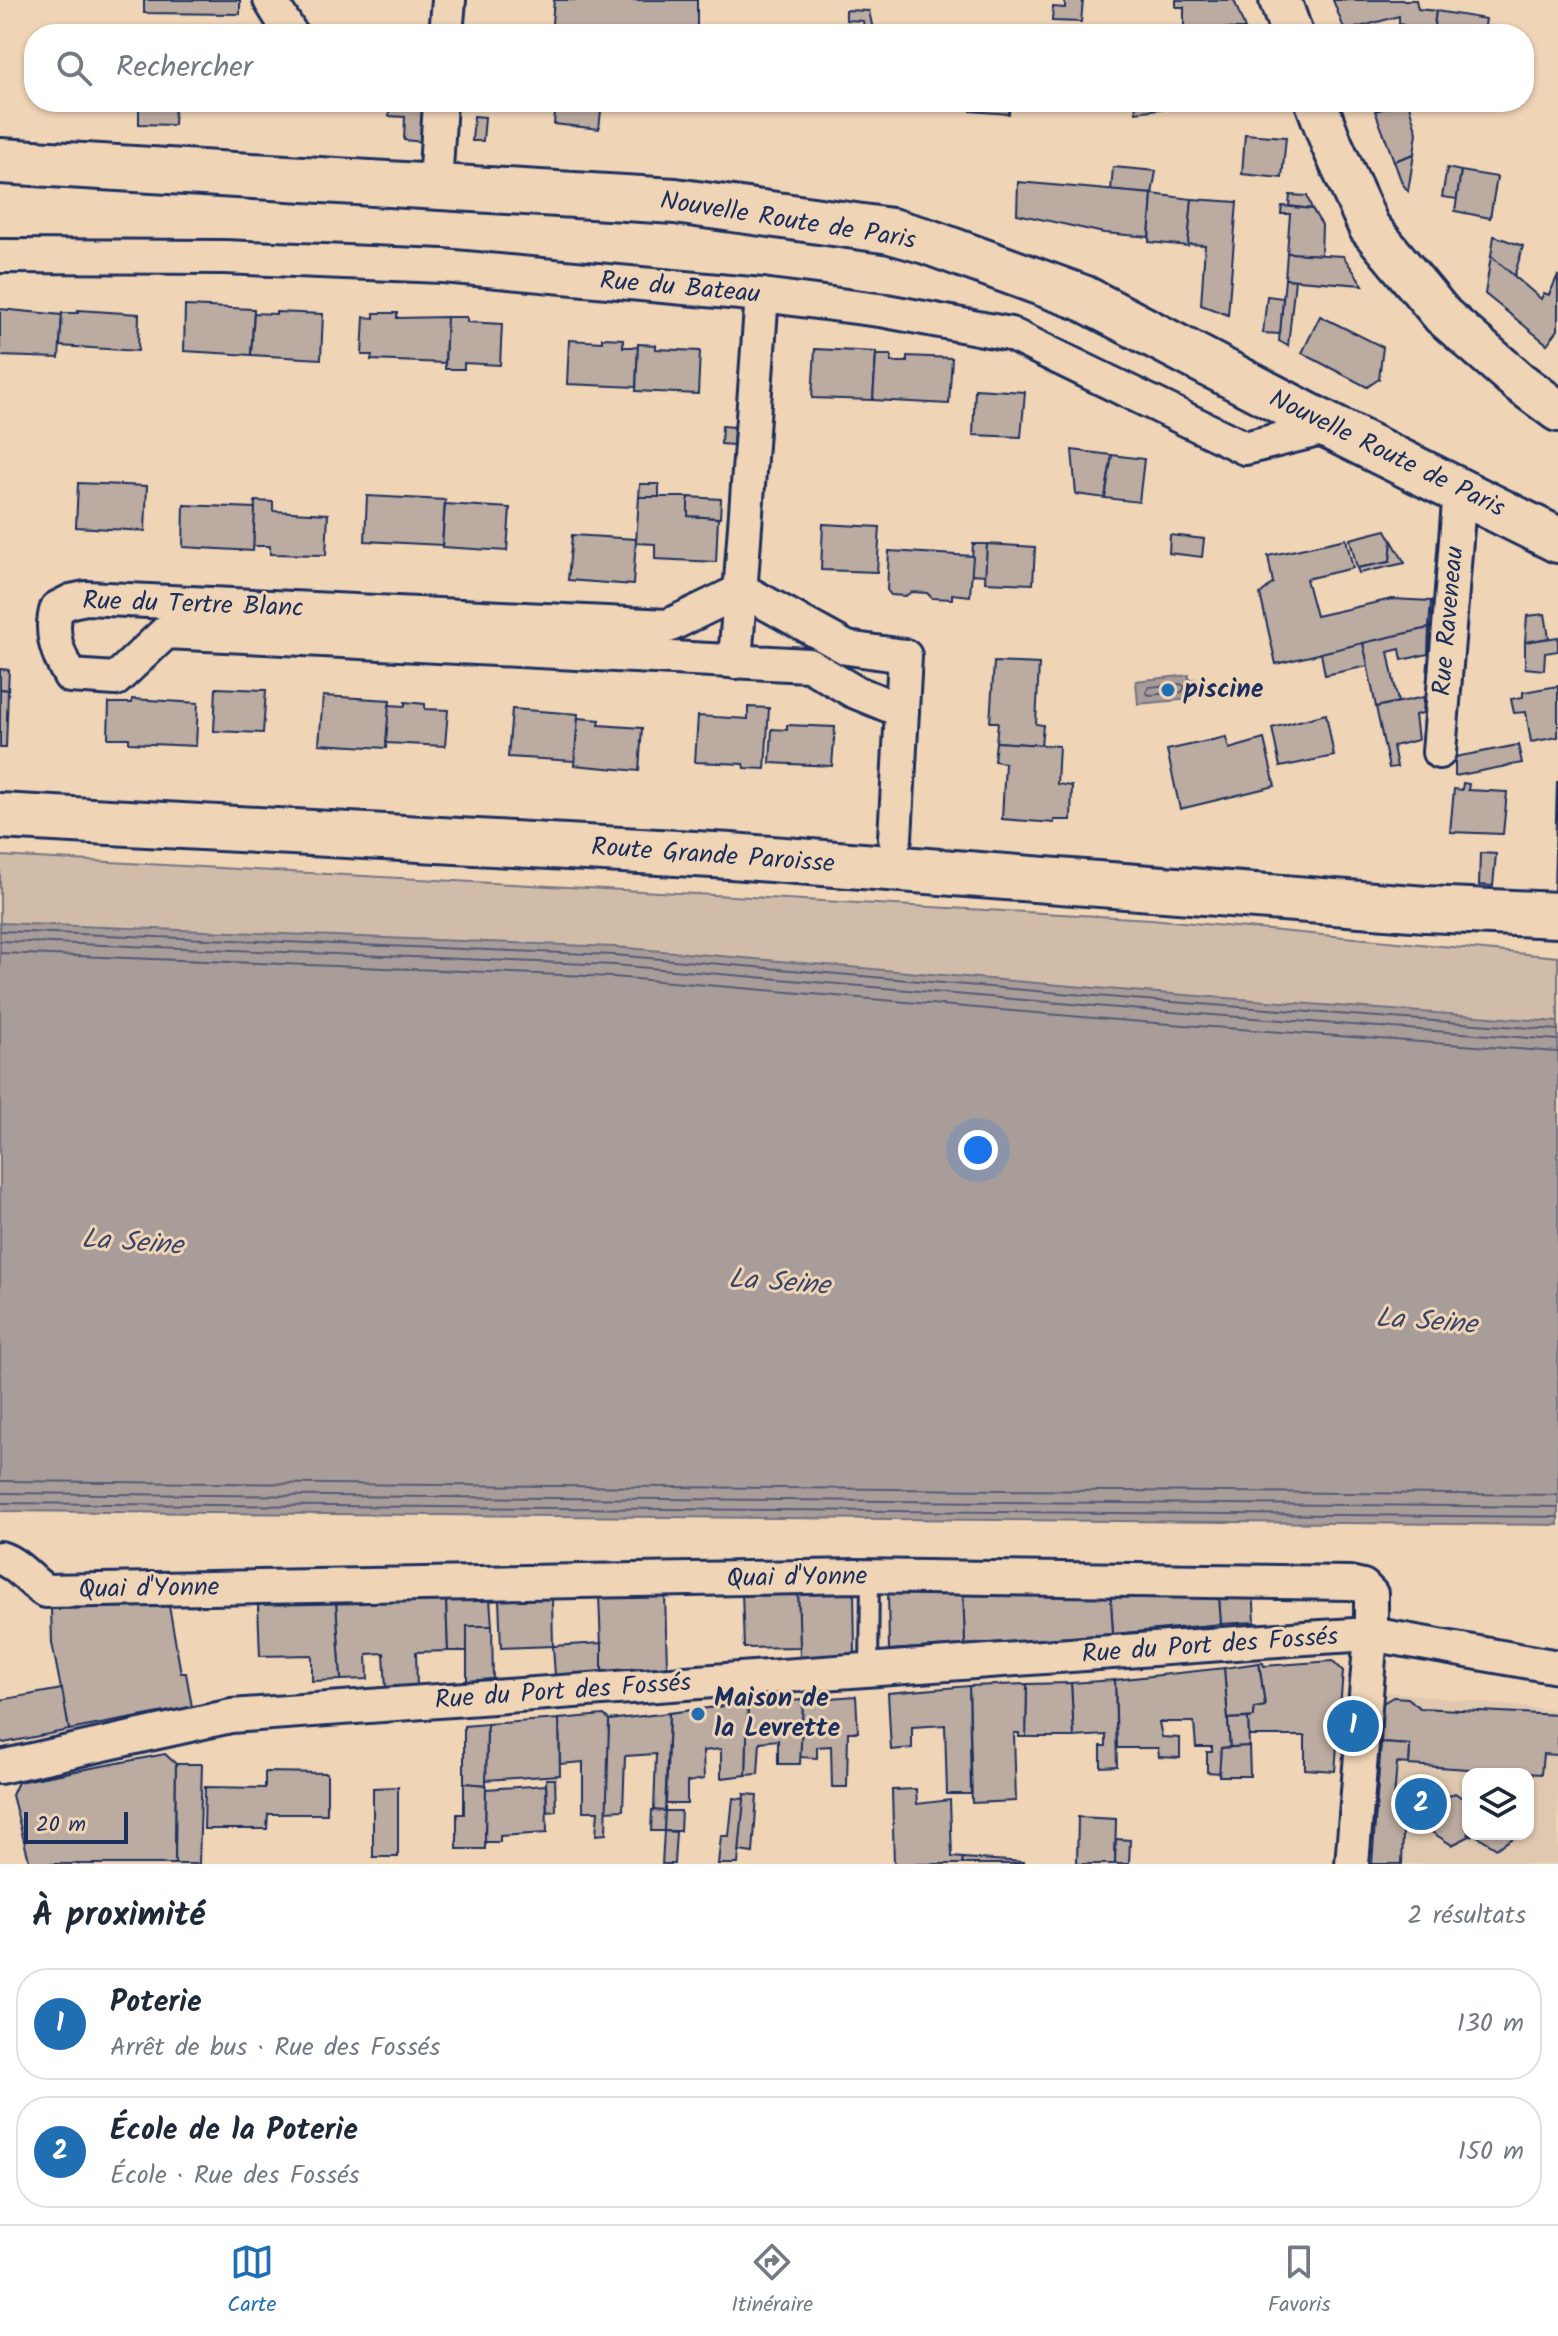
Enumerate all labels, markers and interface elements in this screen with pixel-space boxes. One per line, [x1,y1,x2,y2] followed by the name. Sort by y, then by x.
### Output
[24,24,1534,112] search box
[116,44,253,92] text: Rechercher
[52,46,96,90] icon: search
[657,180,919,262] street label: Nouvelle Route de Paris
[598,260,762,316] street label: Rue du Bateau
[1262,378,1512,530] street label: Nouvelle Route de Paris
[1422,544,1477,698] street label: Rue Raveneau
[82,580,304,630] street label: Rue du Tertre Blanc
[1183,669,1264,711] place label: piscine
[1159,681,1177,699] marker: piscine
[590,827,836,885] street label: Route Grande Paroisse
[958,1130,998,1170] your location
[80,1217,186,1269] water label: La Seine
[727,1257,833,1309] water label: La Seine
[1374,1296,1480,1348] water label: La Seine
[726,1556,868,1600] street label: Quai d'Yonne
[78,1567,220,1611] street label: Quai d'Yonne
[1080,1616,1340,1676] street label: Rue du Port des Fossés
[433,1662,693,1722] street label: Rue du Port des Fossés
[714,1678,841,1750] place label: Maison de la Levrette
[1327,1696,1379,1756] pin: 1
[689,1705,707,1723] marker: Maison de la Levrette
[1462,1768,1534,1840] map controls
[1462,1768,1534,1840] button: layers
[1395,1774,1447,1834] pin: 2
[24,1808,128,1844] scale bar
[36,1808,86,1843] text: 20 m
[32,1889,205,1943] text: À proximité
[1407,1895,1526,1937] text: 2 résultats
[110,1979,202,2027] text: Poterie
[56,2003,64,2045] text: 1
[1457,2003,1524,2045] text: 130 m
[110,2027,440,2069] text: Arrêt de bus · Rue des Fossés
[110,2107,358,2155] text: École de la Poterie
[52,2131,68,2173] text: 2
[1458,2131,1524,2173] text: 150 m
[110,2155,360,2197] text: École · Rue des Fossés
[227,2240,277,2323] tab: Carte
[731,2240,813,2323] tab: Itinéraire
[1268,2240,1331,2323] tab: Favoris

